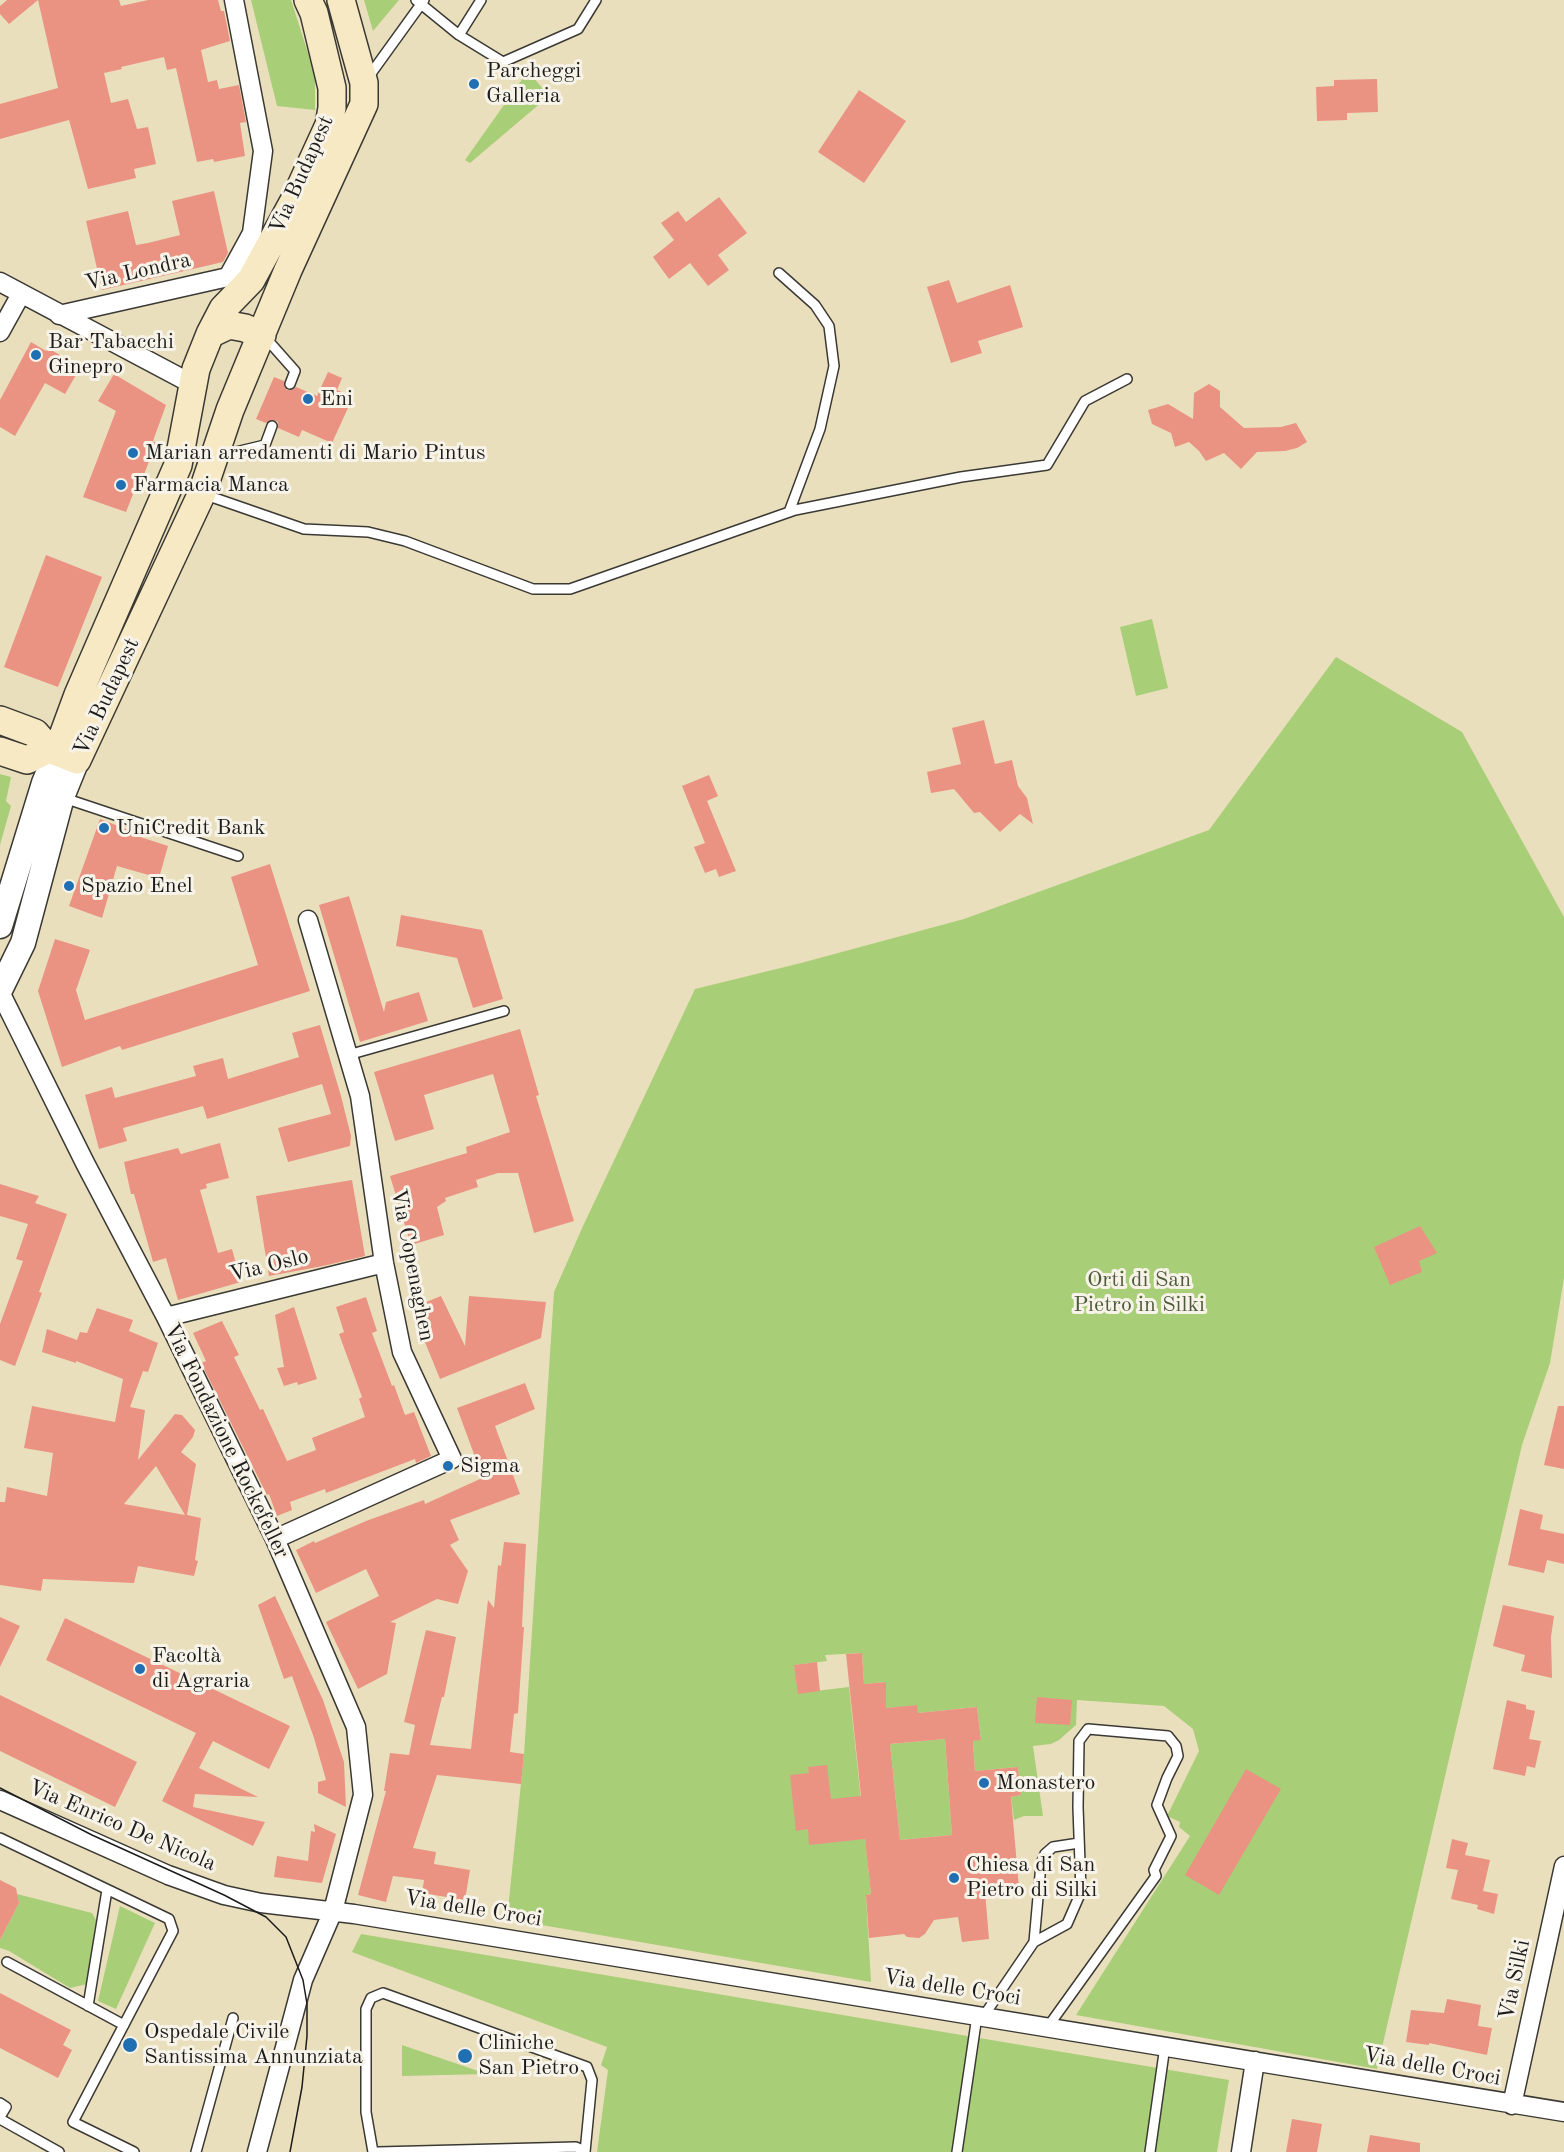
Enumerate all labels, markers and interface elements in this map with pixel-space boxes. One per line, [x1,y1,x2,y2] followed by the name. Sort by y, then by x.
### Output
[486,58,581,110] place label: Parcheggi Galleria
[467,77,481,91] marker: Parcheggi Galleria
[264,112,340,238] street label: Via Budapest
[82,247,194,297] street label: Via Londra
[48,329,174,380] place label: Bar Tabacchi Ginepro
[29,348,43,362] marker: Bar Tabacchi Ginepro
[320,386,353,412] place label: Eni
[301,392,315,406] marker: Eni
[145,440,486,466] place label: Marian arredamenti di Mario Pintus
[126,446,140,460] marker: Marian arredamenti di Mario Pintus
[133,472,289,498] place label: Farmacia Manca
[114,478,128,492] marker: Farmacia Manca
[68,634,146,760] street label: Via Budapest
[116,815,266,841] place label: UniCredit Bank
[97,821,111,835] marker: UniCredit Bank
[81,873,193,899] place label: Spazio Enel
[62,879,76,893] marker: Spazio Enel
[384,1187,440,1343] street label: Via Copenaghen
[227,1243,311,1289] street label: Via Oslo
[1073,1267,1205,1318] park label: Orti di San Pietro in Silki
[158,1319,294,1563] street label: Via Fondazione Rockefeller
[460,1453,520,1479] place label: Sigma
[441,1459,455,1473] marker: Sigma
[152,1643,250,1694] place label: Facoltà di Agraria
[133,1662,147,1676] marker: Facoltà di Agraria
[996,1770,1095,1796] place label: Monastero
[24,1775,220,1877] street label: Via Enrico De Nicola
[977,1776,991,1790] marker: Monastero
[966,1852,1097,1904] place label: Chiesa di San Pietro di Silki
[947,1871,961,1885] marker: Chiesa di San Pietro di Silki
[402,1885,544,1933] street label: Via delle Croci
[1494,1937,1536,2023] street label: Via Silki
[881,1964,1023,2012] street label: Via delle Croci
[144,2019,363,2070] place label: Ospedale Civile Santissima Annunziata
[478,2030,579,2082] place label: Cliniche San Pietro
[121,2036,139,2054] marker: Ospedale Civile Santissima Annunziata
[1361,2042,1503,2092] street label: Via delle Croci
[456,2047,474,2065] marker: Cliniche San Pietro

